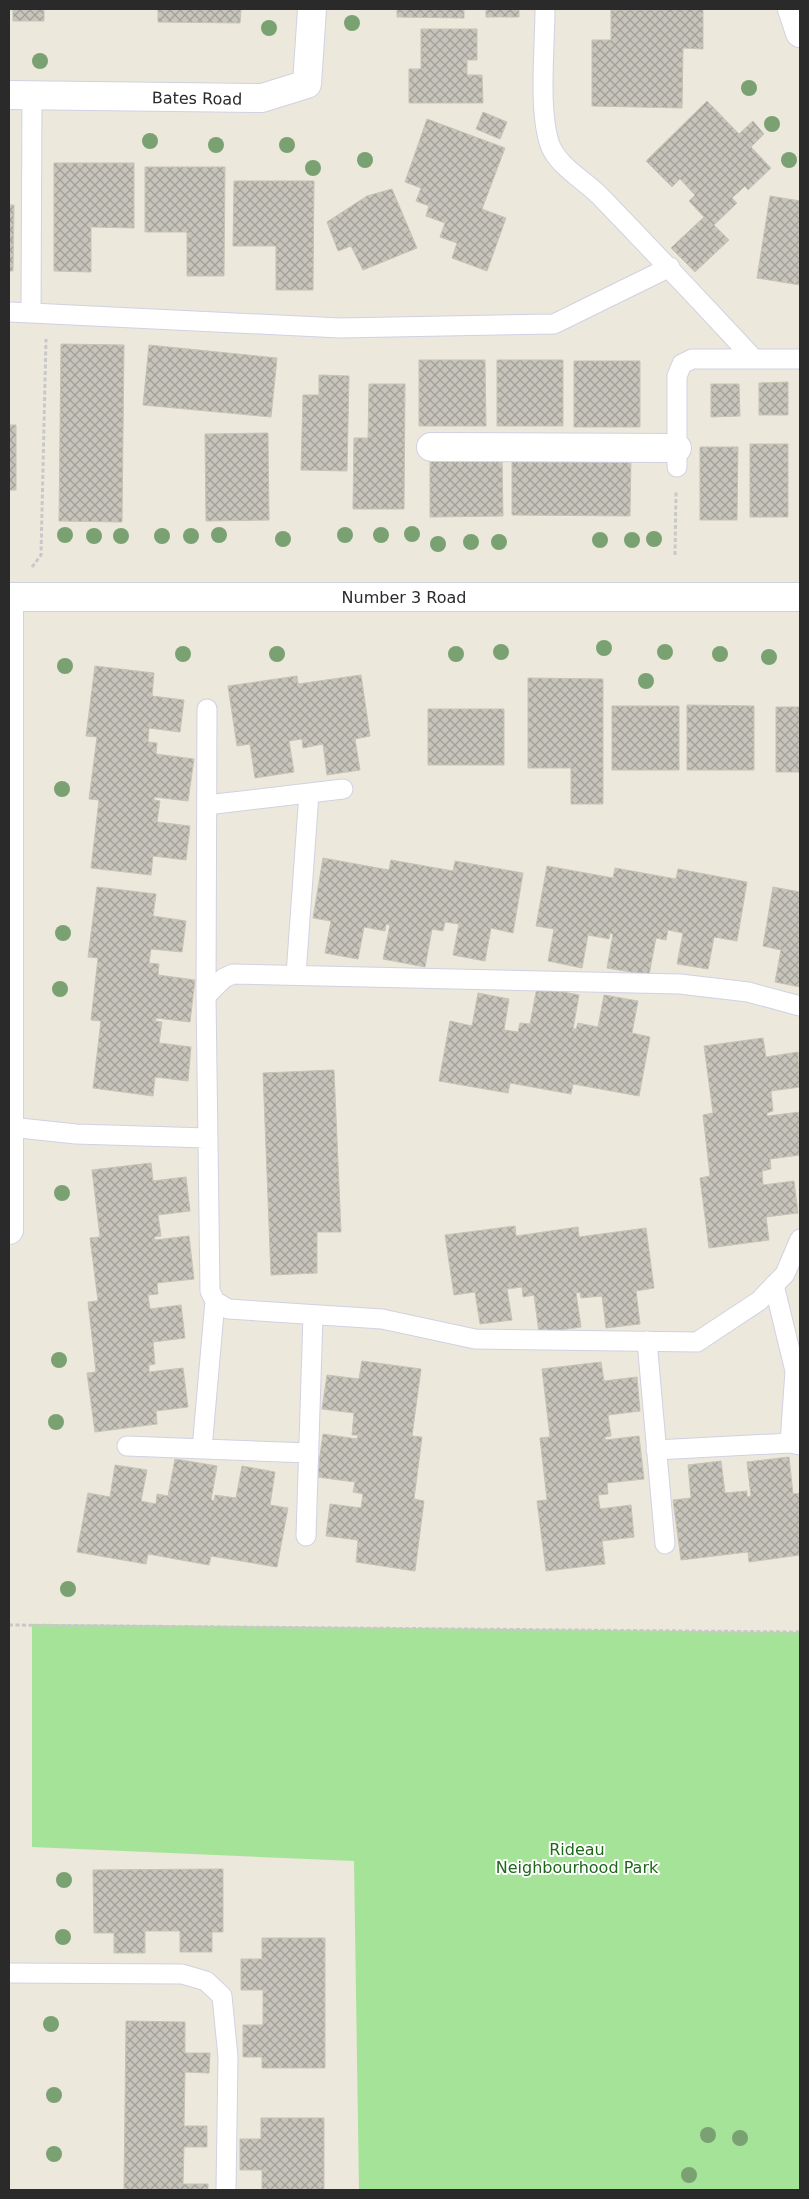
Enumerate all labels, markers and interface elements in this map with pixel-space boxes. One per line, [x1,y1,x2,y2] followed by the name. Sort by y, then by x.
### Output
[152,88,242,109] street label: Bates Road
[342,588,466,607] street label: Number 3 Road
[496,1840,659,1877] park label: Rideau Neighbourhood Park

